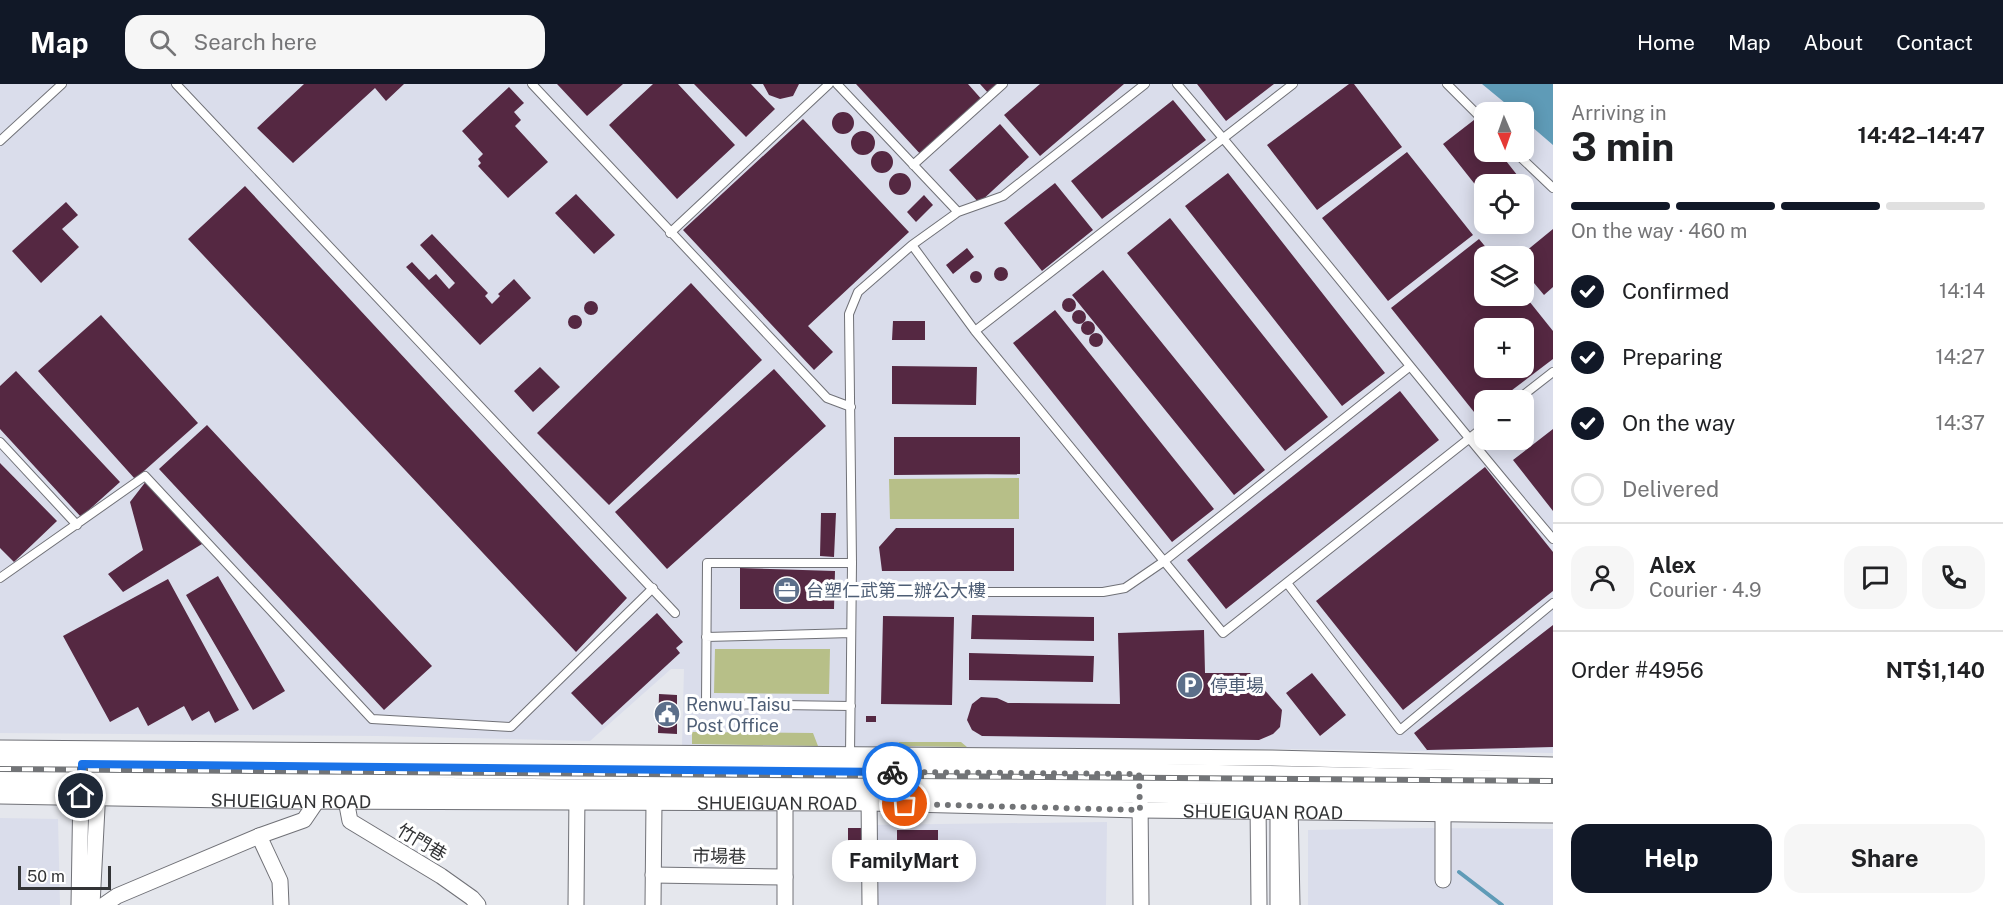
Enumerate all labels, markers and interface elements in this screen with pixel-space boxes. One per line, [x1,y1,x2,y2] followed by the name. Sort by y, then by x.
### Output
[125,15,545,69] search box
[30,26,89,59] text: Map
[146,26,179,59] icon: search
[194,29,317,55] text: Search here
[1637,30,1695,55] text: Home
[1728,30,1771,55] text: Map
[1804,30,1863,55] text: About
[1896,30,1973,55] text: Contact
[1571,101,1666,125] text: Arriving in
[1474,102,1534,162] north arrow
[1474,102,1534,450] map controls
[1857,122,1985,148] text: 14:42–14:47
[1571,124,1674,170] text: 3 min
[1474,174,1534,234] button: locate
[1571,219,1747,243] text: On the way · 460 m
[1474,246,1534,306] button: layers
[1571,275,1604,308] icon: check
[1622,278,1729,304] text: Confirmed
[1939,279,1985,303] text: 14:14
[1474,318,1534,378] button: +
[1571,341,1604,374] icon: check
[1622,344,1723,370] text: Preparing
[1935,345,1985,369] text: 14:27
[1474,390,1534,450] button: −
[1571,407,1604,440] icon: check
[1622,410,1735,436] text: On the way
[1936,411,1985,435] text: 14:37
[1622,476,1719,502] text: Delivered
[1571,546,1634,609] button: person
[1844,546,1907,609] button: chat
[1922,546,1985,609] button: phone
[1649,552,1696,578] text: Alex
[772,575,802,605] office icon: 台塑仁武第二辦公大樓
[1649,578,1761,602] text: Courier · 4.9
[806,580,986,601] place label: 台塑仁武第二辦公大樓
[1571,657,1704,683] text: Order #4956
[1886,657,1985,683] text: NT$1,140
[1175,670,1205,700] parking icon: 停車場
[1210,675,1264,696] place label: 停車場
[686,694,791,736] place label: Renwu Taisu Post Office
[652,699,682,729] public building icon: Renwu Taisu Post Office
[862,742,922,802] courier
[876,756,909,789] icon: bike
[55,770,106,821] pin
[879,778,930,829] pin
[64,779,97,812] icon: home
[888,787,921,820] icon: bag
[211,789,371,812] street label: SHUEIGUAN ROAD
[697,792,857,813] street label: SHUEIGUAN ROAD
[1182,800,1343,823] street label: SHUEIGUAN ROAD
[393,819,451,865] street label: 竹門巷
[1571,824,1772,893] button: Help
[1784,824,1985,893] button: Share
[833,840,977,882] callout: FamilyMart
[692,845,746,867] street label: 市場巷
[849,849,959,873] text: FamilyMart
[18,863,111,890] scale bar
[27,867,65,886] text: 50 m

